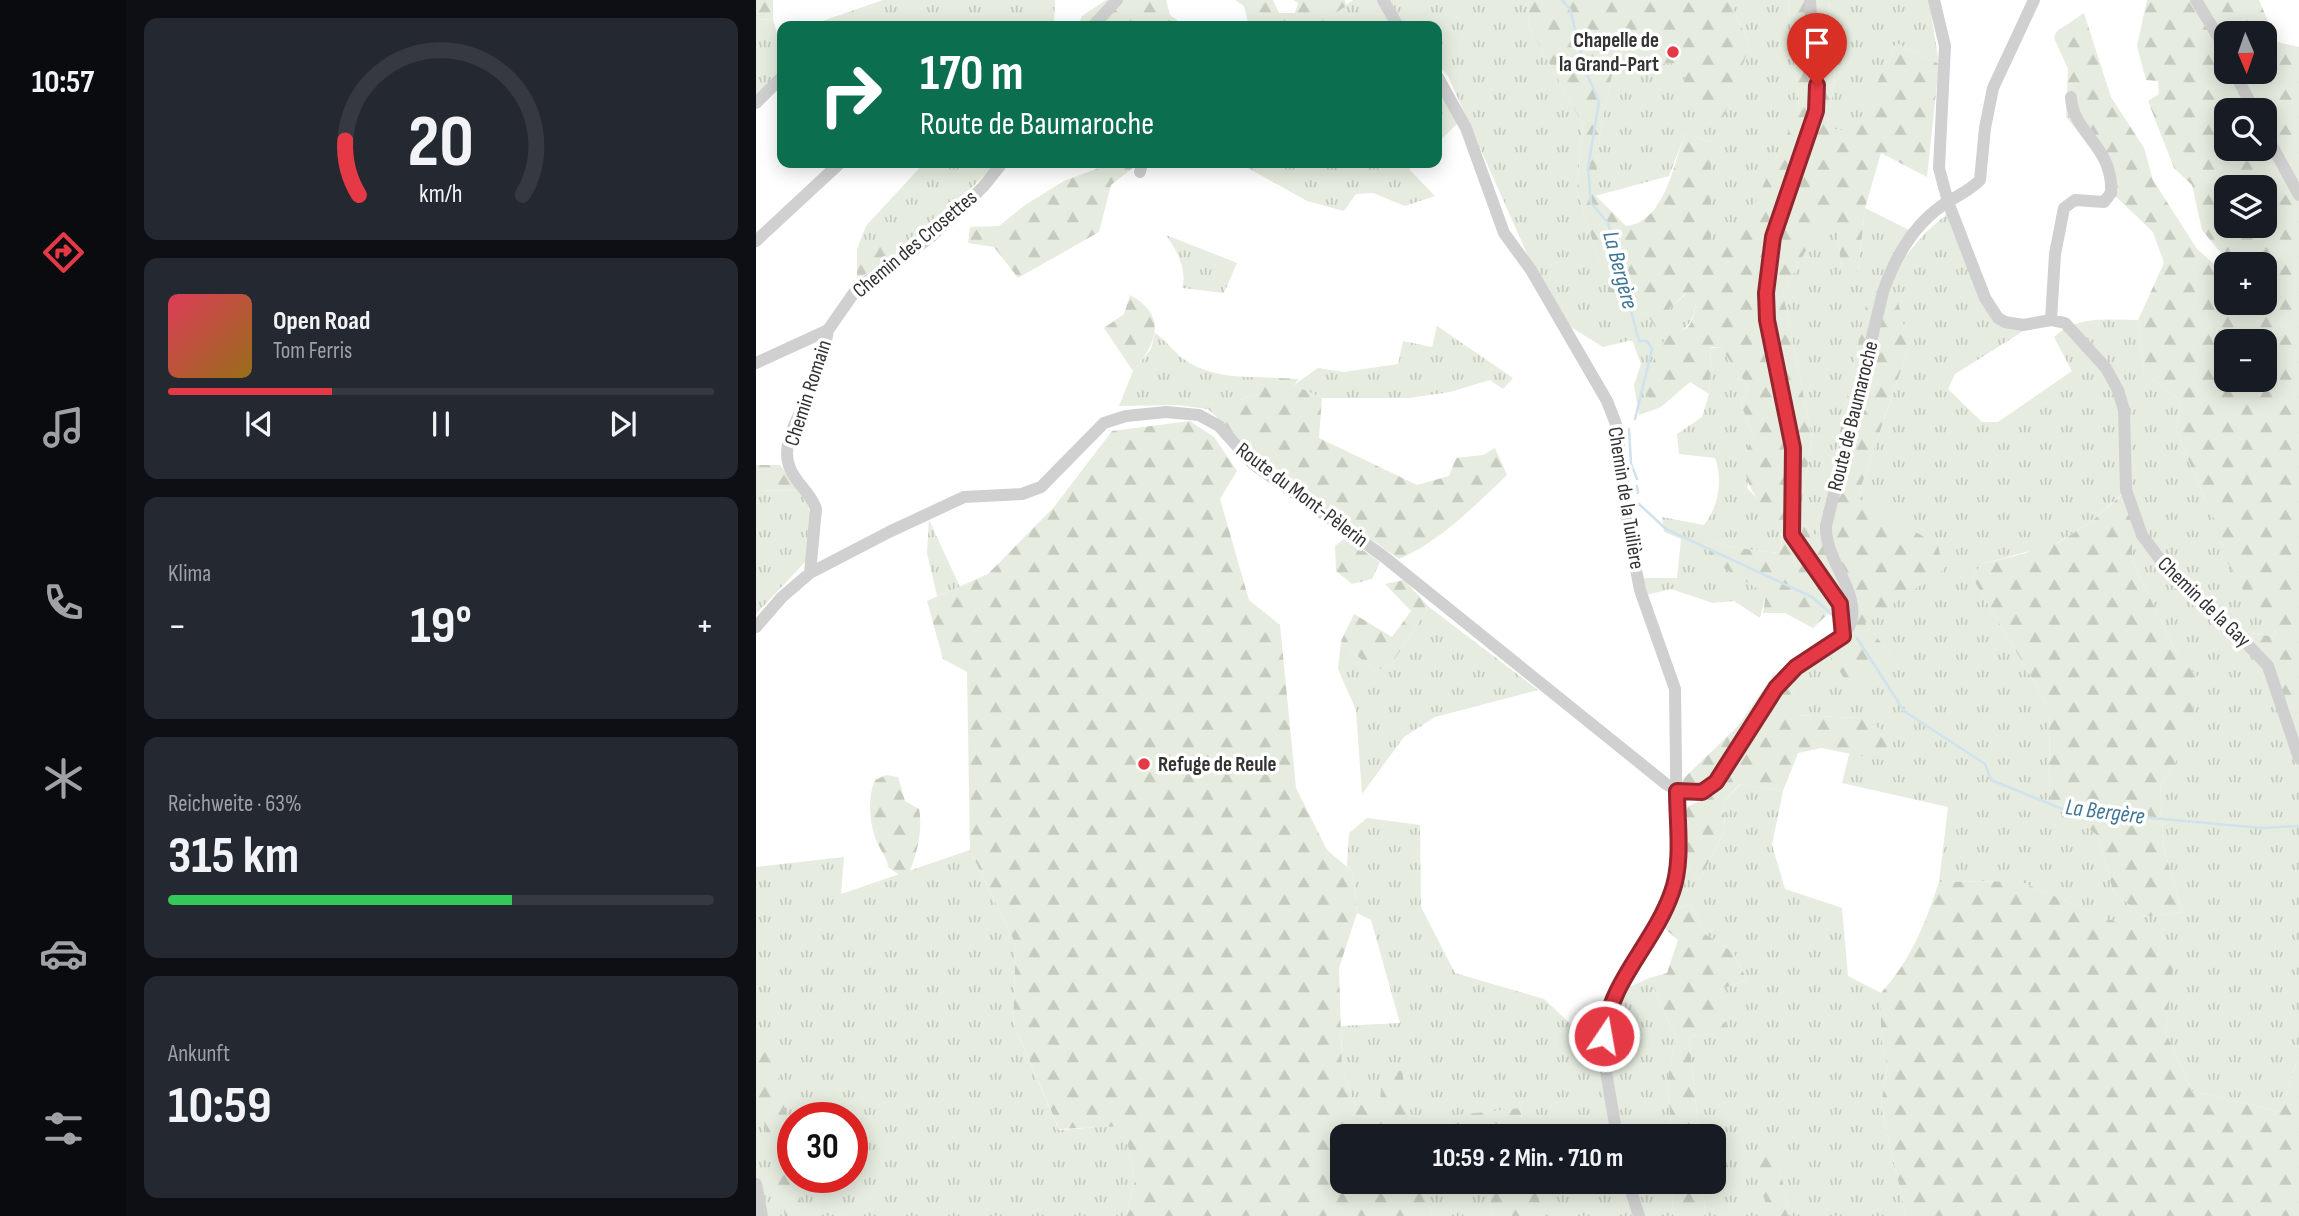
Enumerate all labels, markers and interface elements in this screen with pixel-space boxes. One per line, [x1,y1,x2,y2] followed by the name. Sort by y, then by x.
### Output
[1787,13,1847,85] pin
[2214,21,2277,84] north arrow
[2214,21,2277,392] map controls
[1798,24,1836,62] icon: arrive
[1559,28,1659,77] place label: Chapelle de la Grand-Part
[1665,44,1681,60] marker: Chapelle de la Grand-Part
[920,45,1024,104] text: 170 m
[805,49,896,140] icon: right
[32,63,94,102] text: 10:57
[2214,98,2277,161] button: search
[408,99,474,187] text: 20
[920,105,1154,144] text: Route de Baumaroche
[2214,175,2277,238] button: layers
[419,179,463,210] text: km/h
[848,185,982,303] street label: Chemin des Crosettes
[39,228,88,277] icon: directions
[1596,228,1644,312] water label: La Bergère
[2214,252,2277,315] button: +
[273,306,370,337] text: Open Road
[2214,329,2277,392] button: −
[273,337,352,365] text: Tom Ferris
[779,337,837,449] street label: Chemin Romain
[1822,338,1884,494] street label: Route de Baumaroche
[39,403,88,452] icon: music
[240,405,278,443] icon: previous
[422,405,460,443] icon: pause
[604,405,642,443] icon: next
[1602,425,1650,571] street label: Chemin de la Tuilière
[1231,437,1373,553] street label: Route du Mont-Pèlerin
[2152,551,2256,653] street label: Chemin de la Gay
[168,560,211,588] text: Klima
[39,578,88,627] icon: phone
[410,595,472,658] text: 19°
[168,604,187,649] text: −
[695,604,714,649] text: +
[1158,752,1277,777] place label: Refuge de Reule
[39,754,88,803] icon: climate
[1136,756,1152,772] marker: Refuge de Reule
[168,790,302,818] text: Reichweite · 63%
[2064,793,2146,831] water label: La Bergère
[168,825,299,888] text: 315 km
[39,929,88,978] icon: car
[1567,999,1641,1073] position arrow
[168,1040,230,1068] text: Ankunft
[168,1075,272,1138] text: 10:59
[777,1102,868,1193] speed limit sign: 30
[39,1104,88,1153] icon: filters
[1433,1143,1623,1174] text: 10:59 · 2 Min. · 710 m

